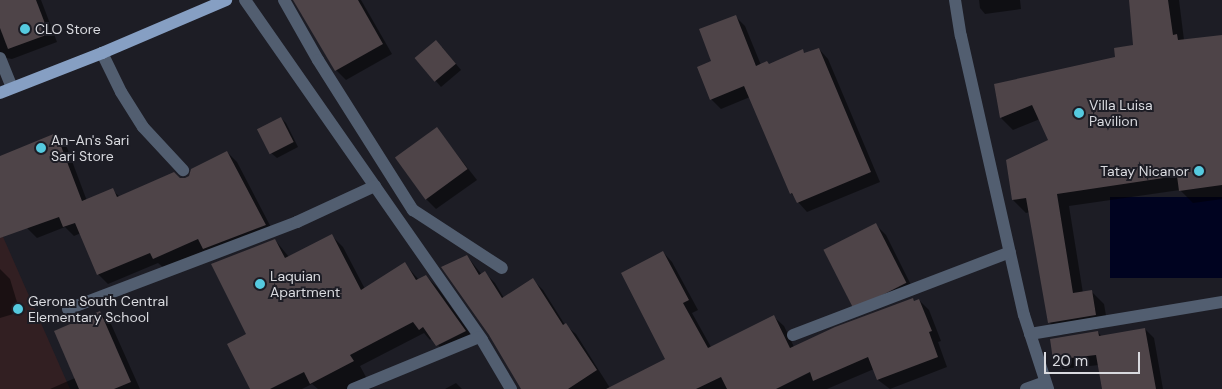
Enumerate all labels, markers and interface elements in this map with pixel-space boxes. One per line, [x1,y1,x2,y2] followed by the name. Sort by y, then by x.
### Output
[35,21,101,37] place label: CLO Store
[19,23,31,35] marker: CLO Store
[1089,97,1153,130] place label: Villa Luisa Pavilion
[1073,107,1085,119] marker: Villa Luisa Pavilion
[51,132,129,164] place label: An-An's Sari Sari Store
[35,142,47,154] marker: An-An's Sari Sari Store
[1100,163,1189,179] place label: Tatay Nicanor
[1193,165,1205,177] marker: Tatay Nicanor
[270,268,340,300] place label: Laquian Apartment
[254,278,266,290] marker: Laquian Apartment
[28,293,168,326] place label: Gerona South Central Elementary School
[12,303,24,315] marker: Gerona South Central Elementary School
[1047,342,1143,374] scale bar
[1052,351,1088,371] text: 20 m

